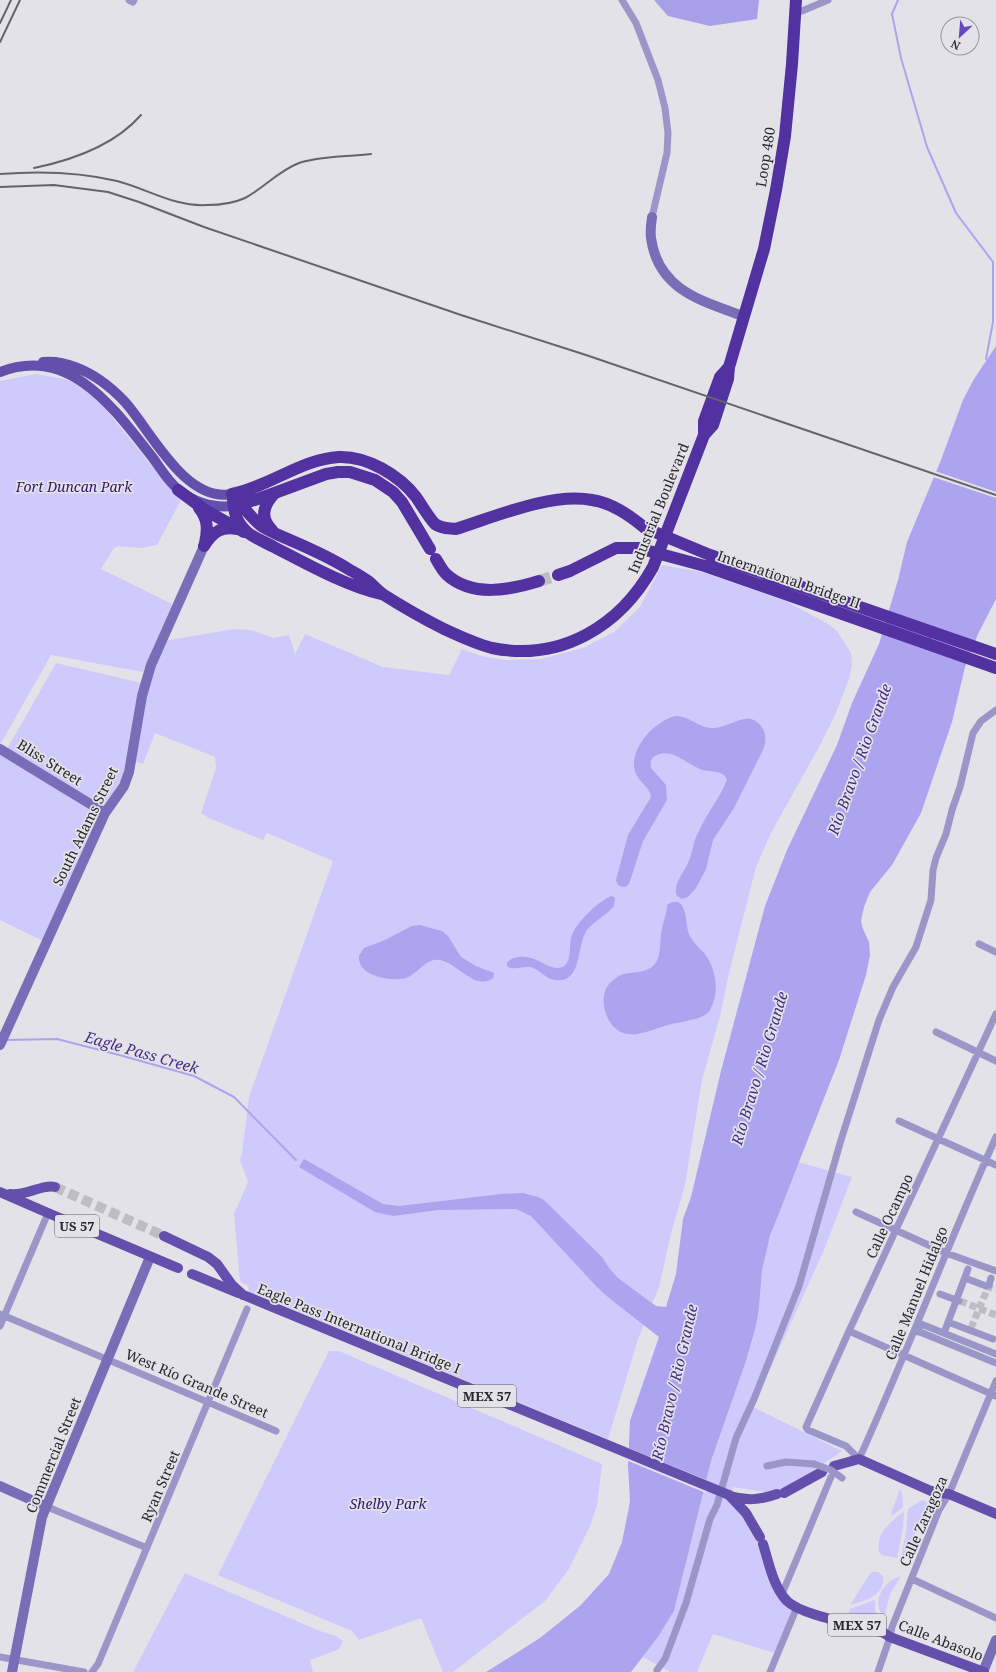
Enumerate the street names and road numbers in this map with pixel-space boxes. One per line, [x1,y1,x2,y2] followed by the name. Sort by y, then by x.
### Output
[751,125,779,188] street label: Loop 480
[623,440,693,576] street label: Industrial Boulevard
[715,546,863,612] street label: International Bridge II
[14,735,86,790] street label: Bliss Street
[48,763,122,889] street label: South Adams Street
[861,1171,917,1261] street label: Calle Ocampo
[55,1215,99,1237] road number: US 57
[880,1223,952,1363] street label: Calle Manuel Hidalgo
[255,1278,463,1378] street label: Eagle Pass International Bridge I
[123,1344,271,1422] street label: West Río Grande Street
[458,1385,516,1407] road number: MEX 57
[21,1394,85,1516] street label: Commercial Street
[136,1447,184,1525] street label: Ryan Street
[895,1473,952,1569] street label: Calle Zaragoza
[828,1614,886,1636] road number: MEX 57
[896,1615,986,1665] street label: Calle Abasolo

